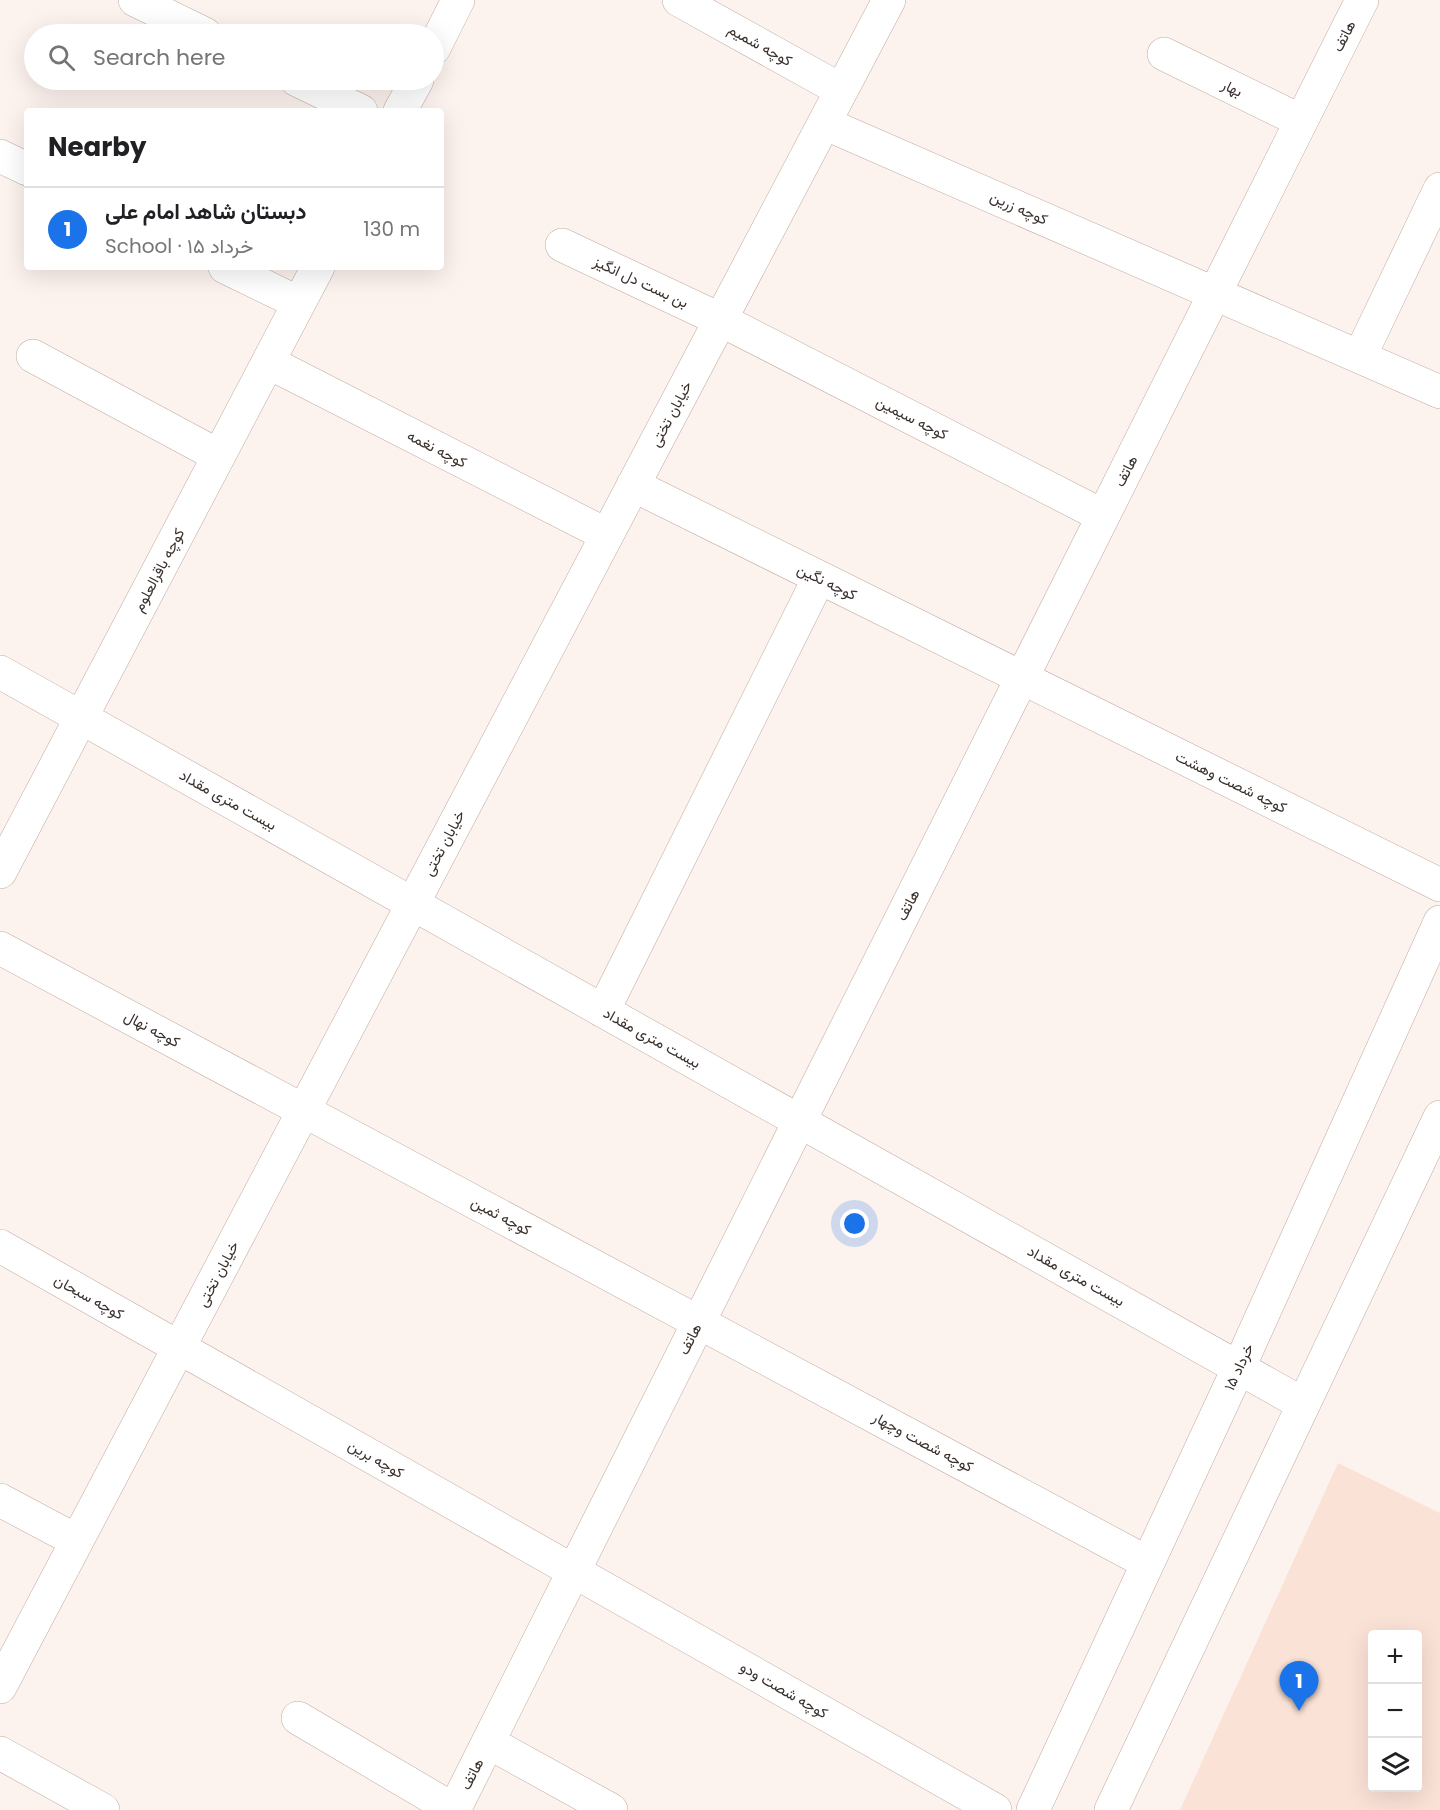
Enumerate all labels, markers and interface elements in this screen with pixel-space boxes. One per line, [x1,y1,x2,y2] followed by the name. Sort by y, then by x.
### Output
[1327,16,1360,55] street label: هاتف
[724,18,796,71] street label: کوچه شمیم
[24,24,444,90] search box
[45,41,78,74] icon: search
[93,42,226,73] text: Search here
[1217,73,1246,102] street label: بهار
[48,129,146,165] text: Nearby
[987,186,1052,230] street label: کوچه زرین
[105,196,306,227] text: دبستان شاهد امام علی
[64,215,71,243] text: 1
[363,215,420,243] text: 130 m
[105,232,253,260] text: School · ۱۵ خرداد
[590,250,692,313] street label: بن بست دل انگیز
[644,377,697,450] street label: خیابان تختی
[873,391,952,445] street label: کوچه سیمین
[404,425,471,473] street label: کوچه نغمه
[1109,451,1142,490] street label: هاتف
[128,524,190,615] street label: کوچه باقرالعلوم
[794,558,861,605] street label: کوچه نگین
[1172,745,1291,818] street label: کوچه شصت وهشت
[176,764,281,835] street label: بیست متری مقداد
[417,806,470,879] street label: خیابان تختی
[891,885,924,924] street label: هاتف
[600,1002,705,1073] street label: بیست متری مقداد
[121,1005,184,1052] street label: کوچه نهال
[468,1191,535,1240] street label: کوچه ثمین
[840,1209,869,1238] your location
[191,1237,244,1310] street label: خیابان تختی
[1024,1240,1129,1311] street label: بیست متری مقداد
[51,1269,128,1324] street label: کوچه سبحان
[673,1319,706,1358] street label: هاتف
[1219,1340,1259,1394] street label: ۱۵ خرداد
[868,1406,978,1477] street label: کوچه شصت وچهار
[344,1434,408,1483] street label: کوچه برین
[1368,1630,1422,1792] map controls
[1368,1630,1422,1684] button: +
[736,1656,832,1723] street label: کوچه شصت ودو
[1280,1662,1318,1711] pin: 1
[1368,1684,1422,1738] button: −
[1368,1738,1422,1792] button: layers
[455,1754,488,1793] street label: هاتف

